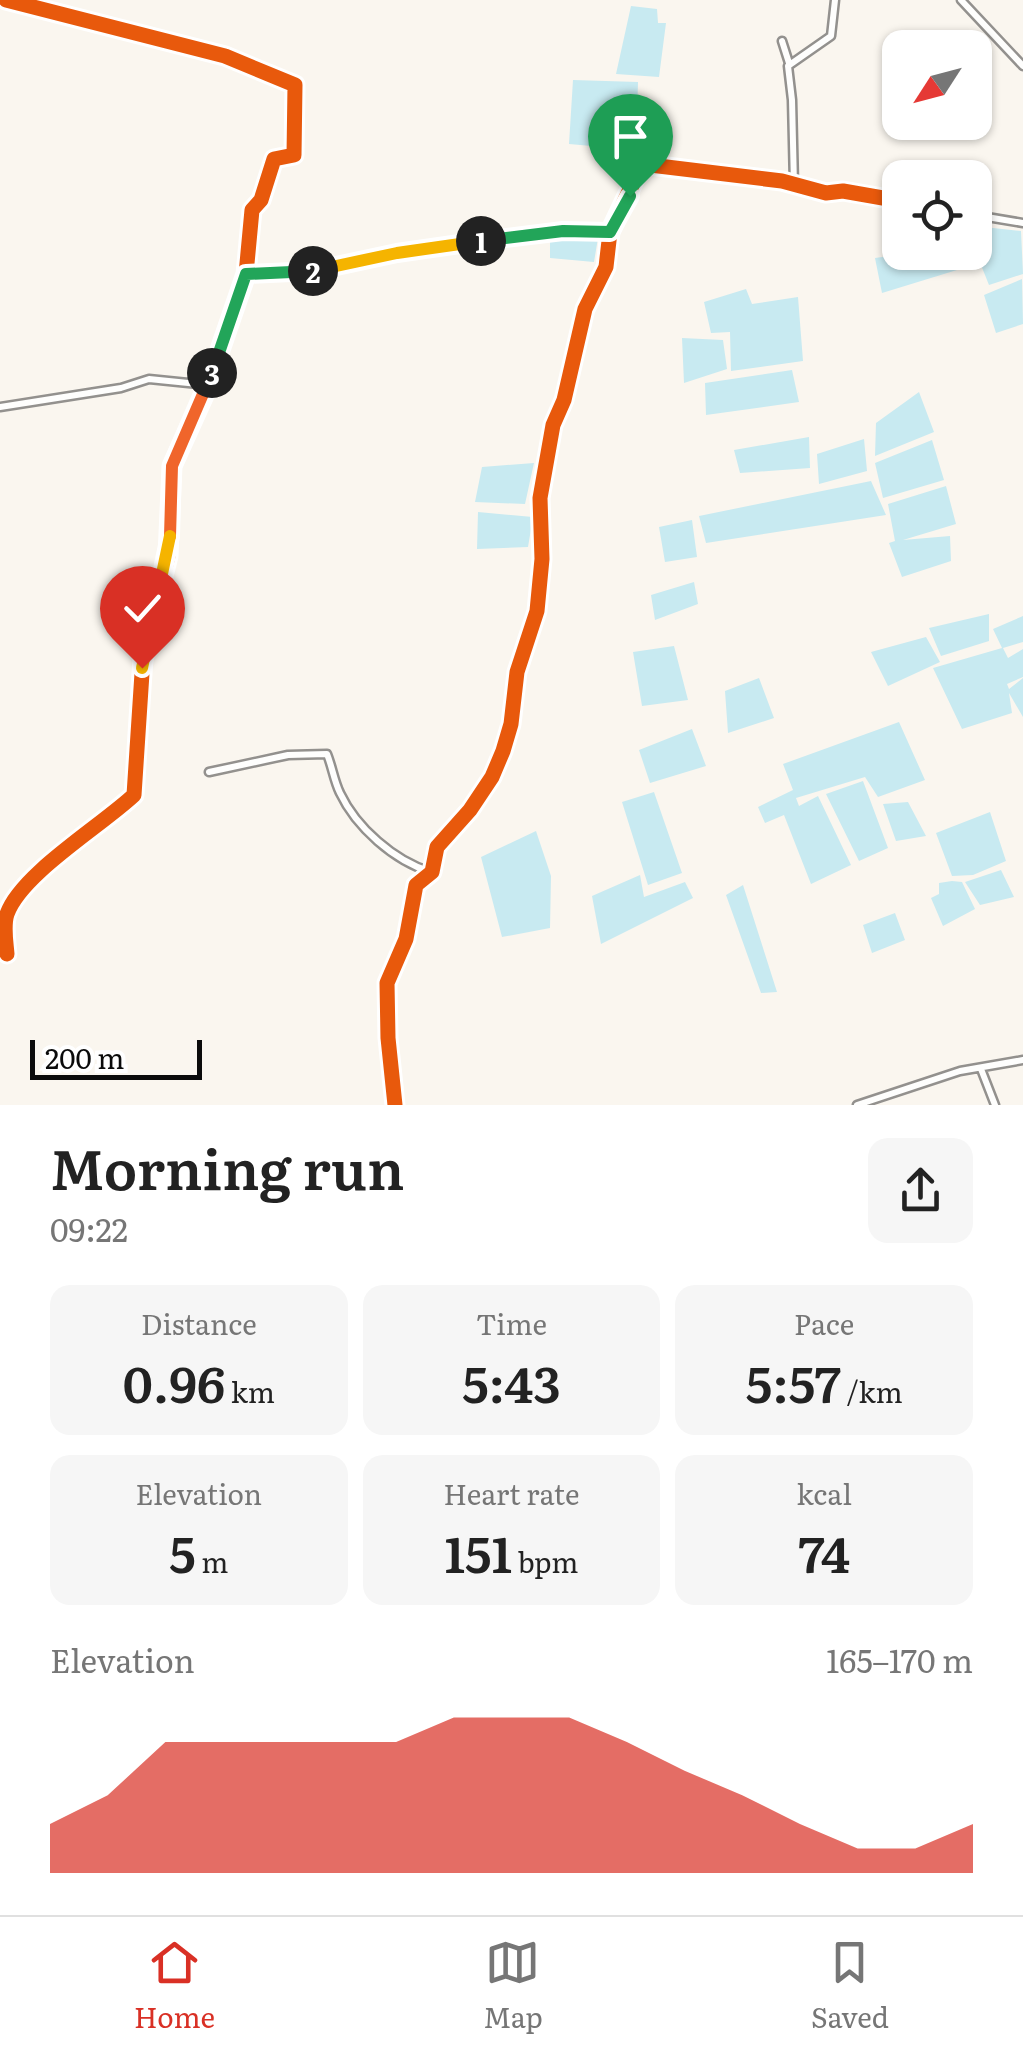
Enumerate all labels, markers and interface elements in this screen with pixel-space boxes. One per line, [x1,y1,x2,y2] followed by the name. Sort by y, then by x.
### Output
[882,30,992,140] north arrow
[882,30,992,270] map controls
[588,94,673,197] pin
[603,109,658,164] icon: arrive
[882,160,992,270] button: locate
[456,216,506,266] pin: 1
[475,220,487,262] text: 1
[288,246,338,296] pin: 2
[305,250,321,292] text: 2
[187,348,237,398] pin: 3
[204,352,220,394] text: 3
[100,566,185,669] pin
[115,581,170,636] icon: check
[30,1035,202,1080] scale bar
[45,1036,124,1078] text: 200 m
[50,1125,405,1207] text: Morning run
[868,1138,973,1243] button: share
[50,1204,128,1252] text: 09:22
[141,1302,257,1344] text: Distance
[476,1302,547,1344] text: Time
[794,1302,854,1344] text: Pace
[123,1344,225,1418] text: 0.96
[462,1344,561,1418] text: 5:43
[746,1344,841,1418] text: 5:57
[225,1370,275,1412] text: km
[841,1370,903,1412] text: /km
[136,1472,262,1514] text: Elevation
[444,1472,579,1514] text: Heart rate
[797,1472,852,1514] text: kcal
[169,1514,196,1588] text: 5
[444,1514,512,1588] text: 151
[798,1514,850,1588] text: 74
[196,1540,228,1582] text: m
[512,1540,579,1582] text: bpm
[50,1635,195,1683] text: Elevation
[826,1635,973,1683] text: 165–170 m
[134,1935,215,2037] tab: Home
[483,1935,543,2037] tab: Map
[811,1935,889,2037] tab: Saved

